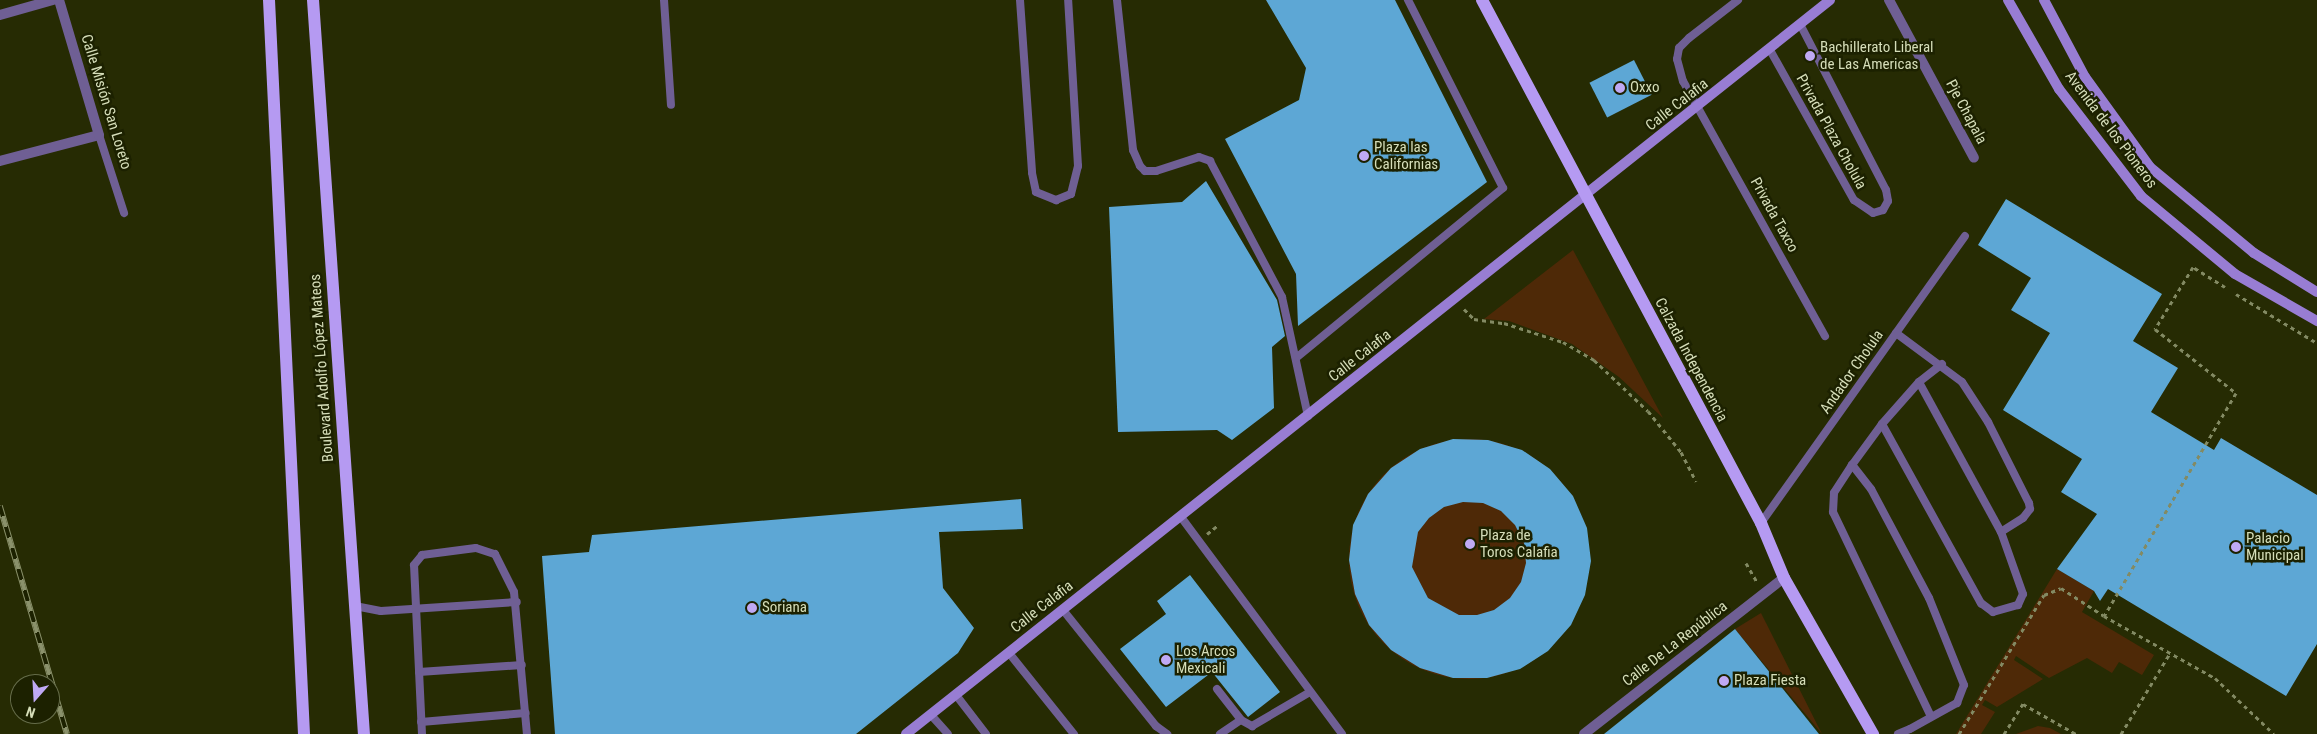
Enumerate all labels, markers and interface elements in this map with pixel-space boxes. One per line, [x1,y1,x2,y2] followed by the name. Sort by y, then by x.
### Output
[77,32,135,172] street label: Calle Misión San Loreto
[1820,38,1934,73] place label: Bachillerato Liberal de Las Americas
[1804,50,1816,62] marker: Bachillerato Liberal de Las Americas
[2061,68,2161,192] street label: Avenida de los Pioneros
[1792,71,1870,193] street label: Privada Plaza Cholula
[1642,75,1712,135] street label: Calle Calafia
[1942,77,1990,147] street label: Pje Chapala
[1630,79,1660,97] place label: Oxxo
[1614,82,1626,94] marker: Oxxo
[1374,138,1438,173] place label: Plaza las Californias
[1358,150,1370,162] marker: Plaza las Californias
[1746,174,1802,256] street label: Privada Taxco
[306,273,338,463] street label: Boulevard Adolfo López Mateos
[1651,295,1731,425] street label: Calzada Independencia
[1325,326,1395,386] street label: Calle Calafia
[1816,327,1888,417] street label: Andador Cholula
[1480,526,1558,561] place label: Plaza de Toros Calafia
[2246,529,2304,564] place label: Palacio Municipal
[1464,538,1476,550] marker: Plaza de Toros Calafia
[2230,541,2242,553] marker: Palacio Municipal
[1007,577,1077,637] street label: Calle Calafia
[1619,598,1731,690] street label: Calle De La República
[762,599,807,617] place label: Soriana
[746,602,758,614] marker: Soriana
[1176,642,1235,677] place label: Los Arcos Mexicali
[1160,654,1172,666] marker: Los Arcos Mexicali
[1734,672,1806,690] place label: Plaza Fiesta
[10,674,60,724] north arrow
[1718,675,1730,687] marker: Plaza Fiesta
[24,703,37,721] text: N

